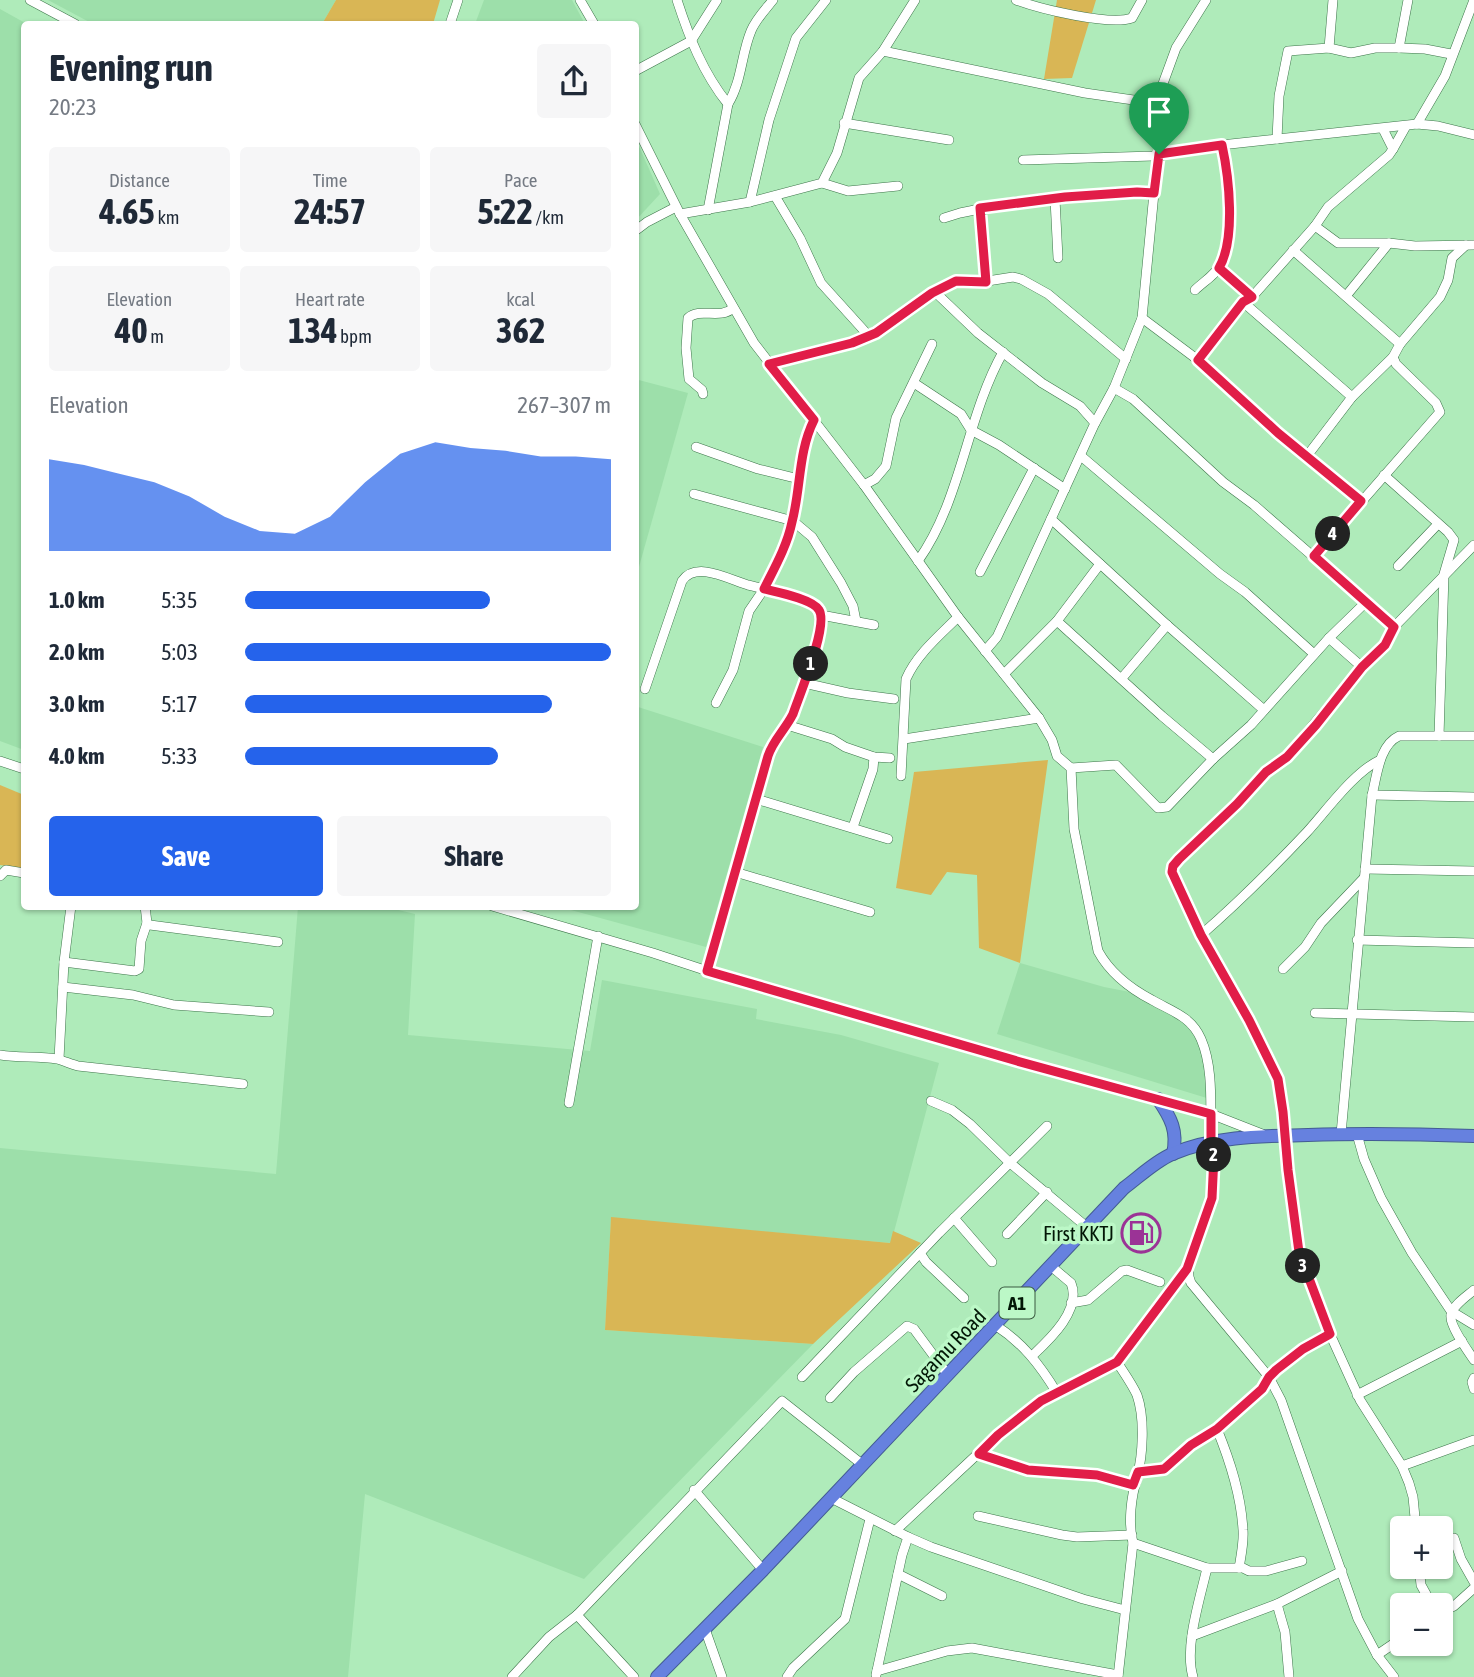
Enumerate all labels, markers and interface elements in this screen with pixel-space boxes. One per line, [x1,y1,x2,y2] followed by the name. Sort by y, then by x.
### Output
[537,44,611,118] button: share
[49,46,213,89] text: Evening run
[1129,82,1189,154] pin
[1140,93,1178,131] icon: arrive
[49,94,97,120] text: 20:23
[109,169,170,191] text: Distance
[313,169,347,191] text: Time
[504,169,537,191] text: Pace
[99,191,155,231] text: 4.65
[294,191,366,231] text: 24:57
[477,191,533,231] text: 5:22
[155,206,179,228] text: km
[533,206,564,228] text: /km
[106,288,172,310] text: Elevation
[295,288,365,310] text: Heart rate
[506,288,535,310] text: kcal
[115,310,148,350] text: 40
[288,310,338,350] text: 134
[496,310,545,350] text: 362
[148,325,164,347] text: m
[338,325,372,347] text: bpm
[49,392,129,418] text: Elevation
[517,392,611,418] text: 267–307 m
[1316,516,1350,552] pin: 4
[1328,522,1337,544] text: 4
[49,587,105,613] text: 1.0 km
[161,587,198,613] text: 5:35
[49,639,105,665] text: 2.0 km
[161,639,198,665] text: 5:03
[794,646,828,682] pin: 1
[806,652,815,674] text: 1
[49,691,105,717] text: 3.0 km
[161,691,198,717] text: 5:17
[49,743,105,769] text: 4.0 km
[161,743,198,769] text: 5:33
[49,816,323,896] button: Save
[337,816,611,896] button: Share
[1196,1138,1232,1172] pin: 2
[1209,1143,1218,1165] text: 2
[1120,1212,1162,1254] fuel station icon: First KKTJ
[1043,1221,1114,1245] place label: First KKTJ
[1286,1248,1320,1284] pin: 3
[1298,1254,1307,1276] text: 3
[1000,1288,1034,1318] road number: A1
[900,1304,990,1396] street label: Sagamu Road
[1390,1516,1453,1656] map controls
[1390,1516,1453,1579] button: +
[1390,1593,1453,1656] button: −

